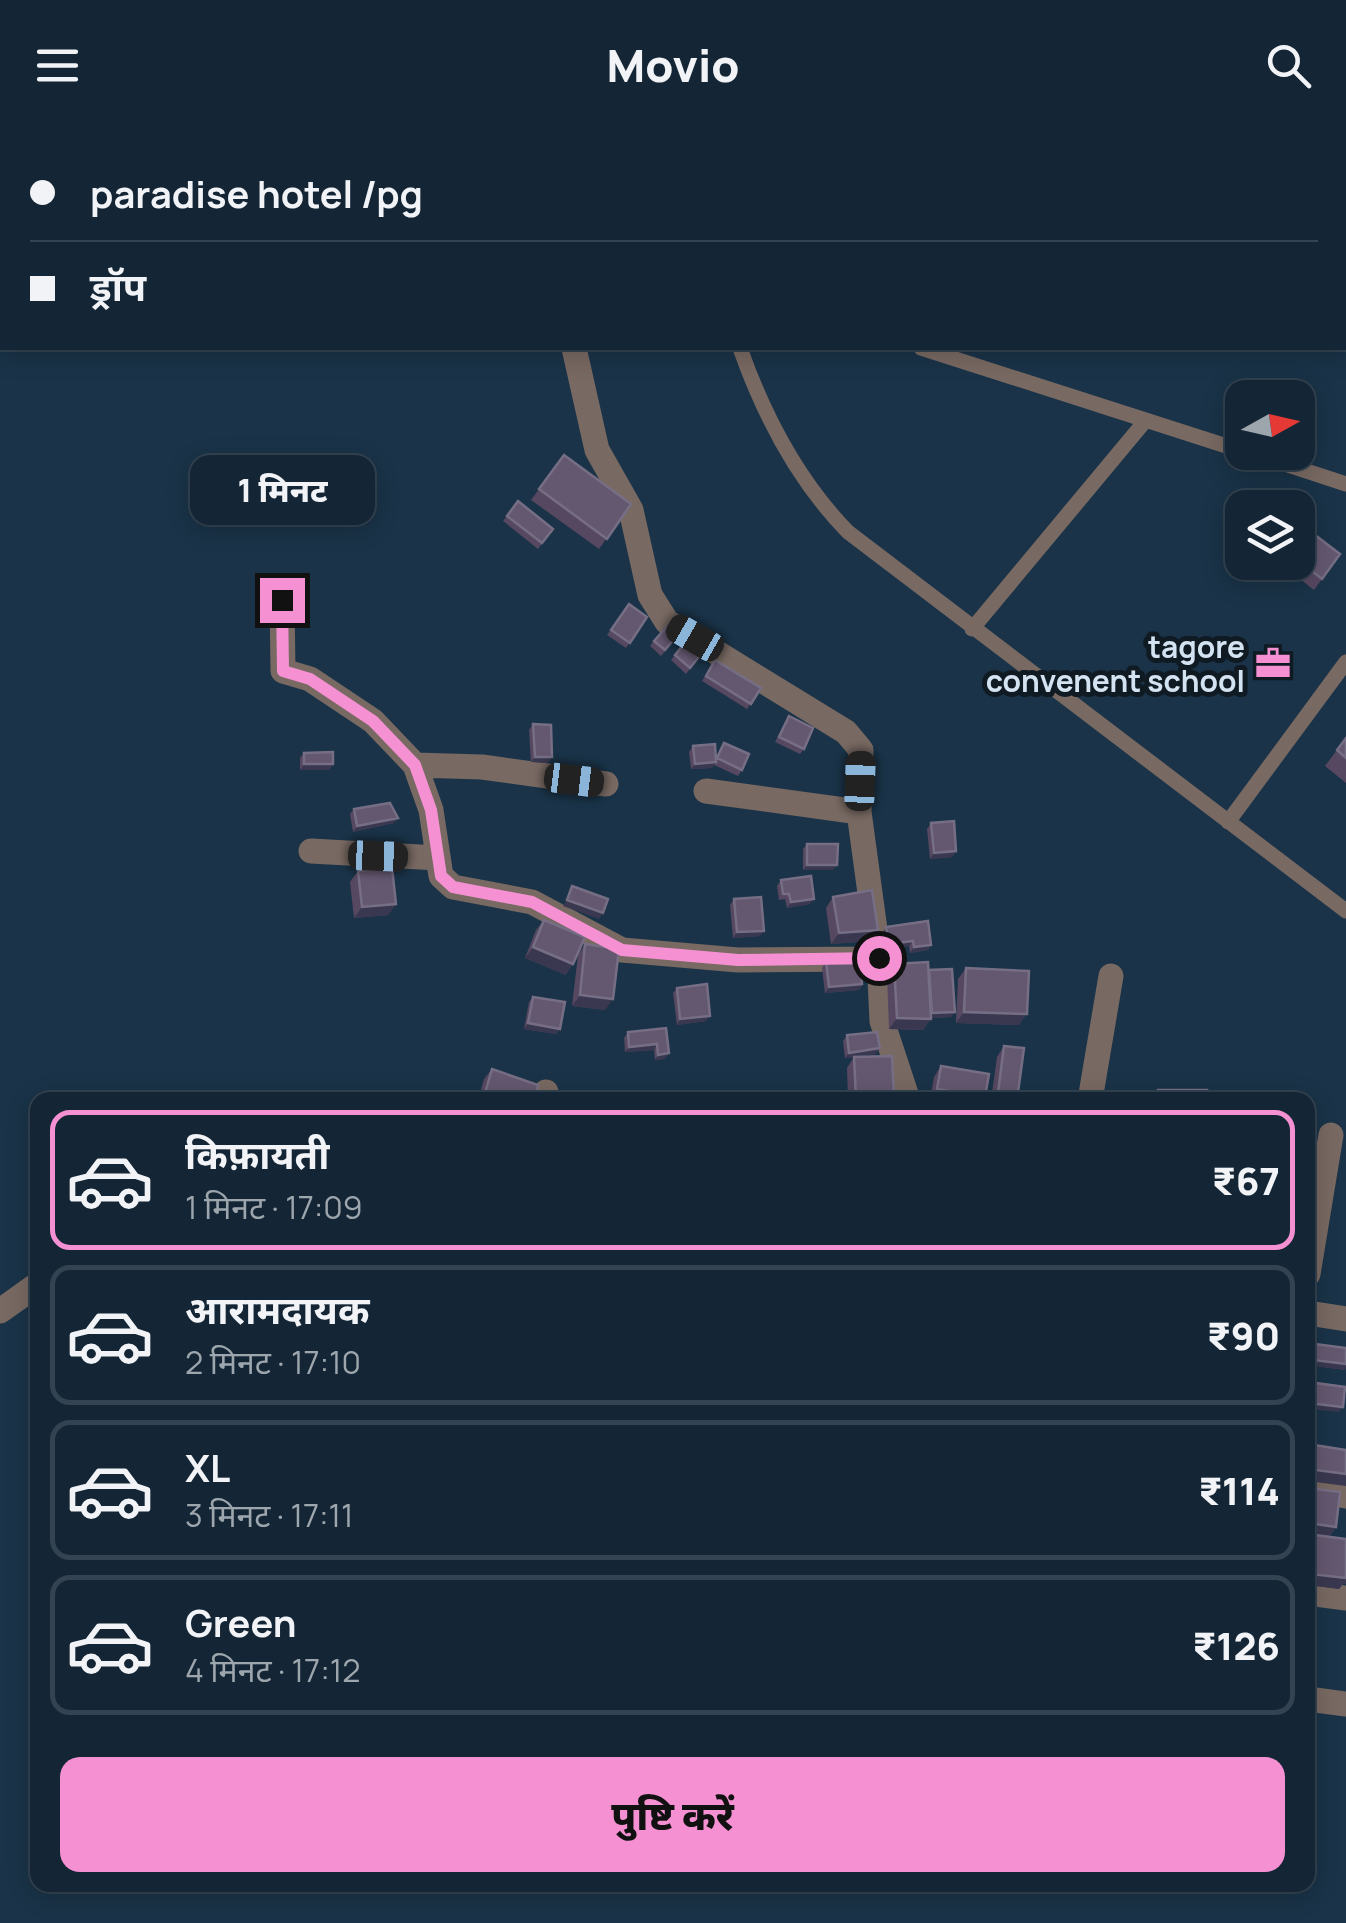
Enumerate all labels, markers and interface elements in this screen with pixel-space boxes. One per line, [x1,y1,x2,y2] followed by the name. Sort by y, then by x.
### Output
[606,34,740,96] text: Movio
[30,38,85,93] icon: menu
[1261,38,1316,93] icon: search
[90,167,423,219] text: paradise hotel /pg
[90,260,146,312] text: ड्रॉप
[1225,380,1315,470] north arrow
[1225,380,1315,580] map controls
[190,455,374,525] callout: 1 मिनट
[238,468,327,512] text: 1 मिनट
[1225,490,1315,580] button: layers
[260,578,305,623] route end
[662,610,728,666] car
[986,626,1245,701] place label: tagore convenent school
[1254,644,1292,682] office icon: tagore convenent school
[844,750,876,812] car
[542,761,606,799] car
[347,840,409,872] car
[857,936,902,981] route start
[185,1128,329,1180] text: किफ़ायती
[65,1135,155,1225] icon: car
[1212,1154,1280,1206] text: ₹67
[185,1185,363,1229] text: 1 मिनट · 17:09
[185,1283,369,1335] text: आरामदायक
[65,1290,155,1380] icon: car
[1207,1309,1280,1361] text: ₹90
[185,1340,361,1384] text: 2 मिनट · 17:10
[185,1441,230,1493] text: XL
[65,1445,155,1535] icon: car
[1198,1464,1280,1516] text: ₹114
[185,1493,354,1537] text: 3 मिनट · 17:11
[185,1596,297,1648] text: Green
[65,1600,155,1690] icon: car
[1192,1619,1280,1671] text: ₹126
[185,1648,360,1692] text: 4 मिनट · 17:12
[60,1757,1285,1872] button: पुष्टि करें

